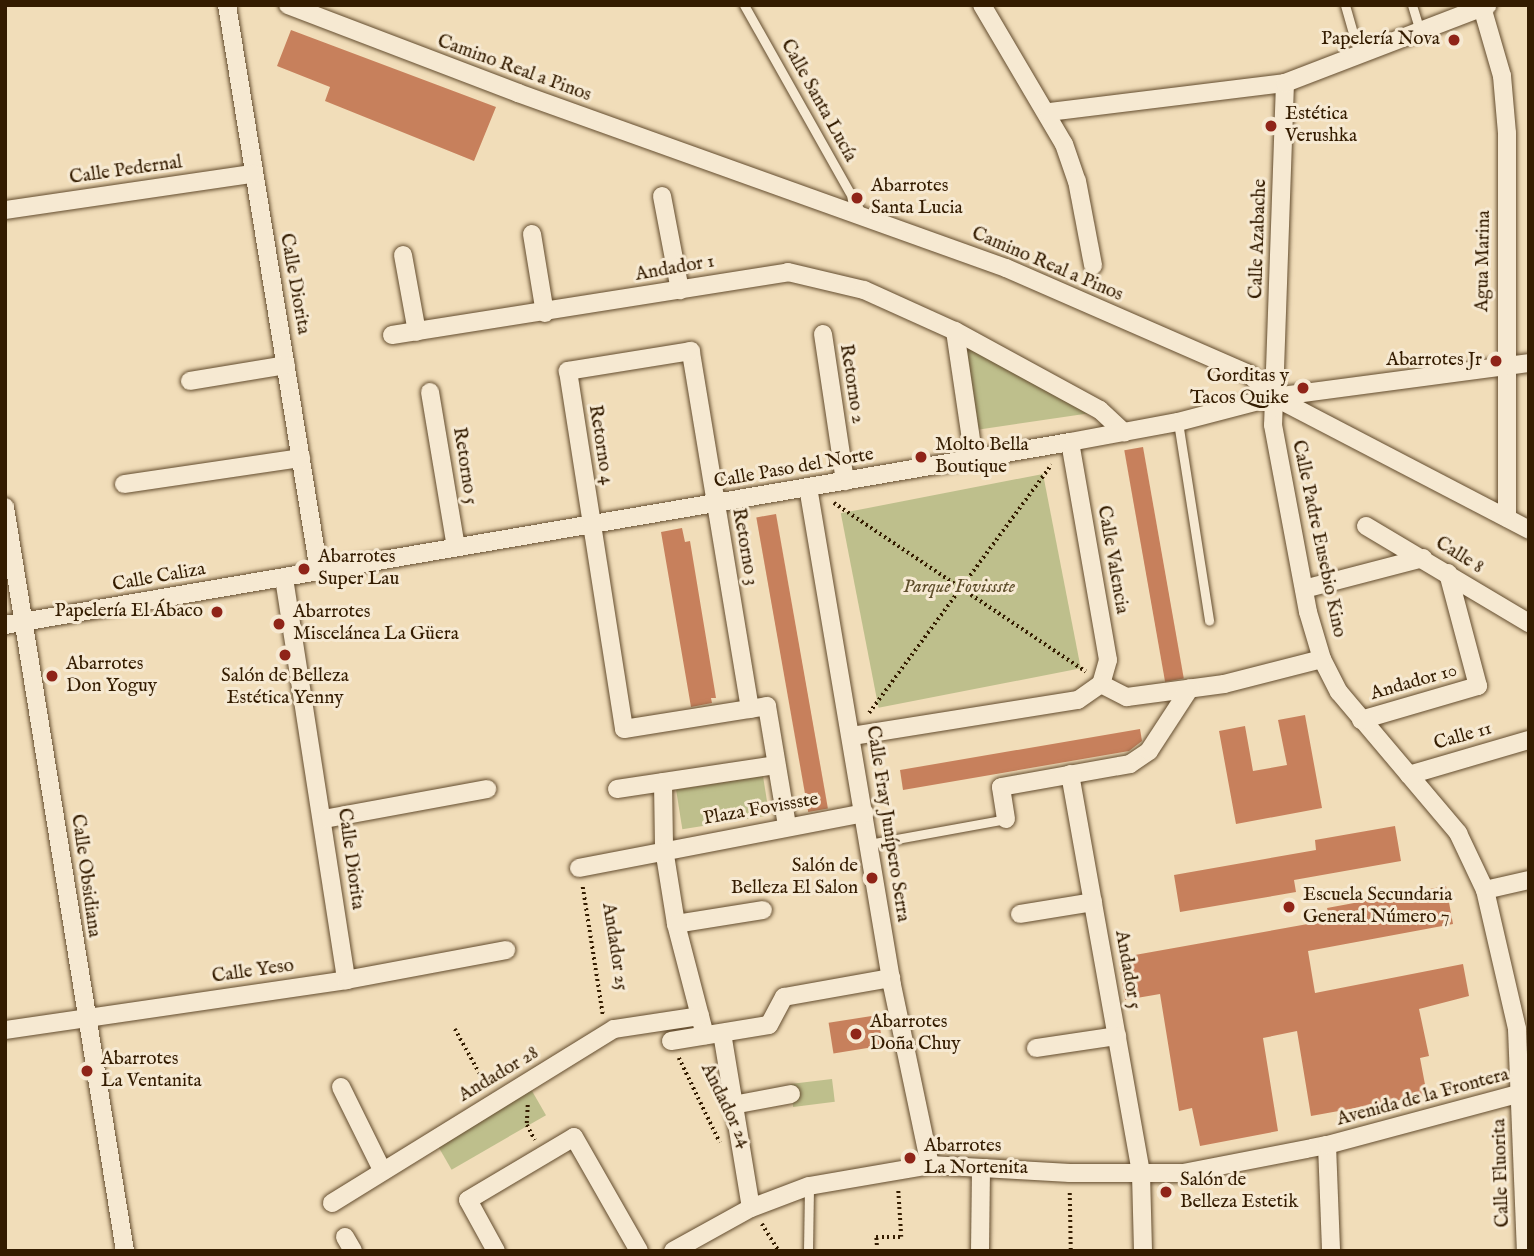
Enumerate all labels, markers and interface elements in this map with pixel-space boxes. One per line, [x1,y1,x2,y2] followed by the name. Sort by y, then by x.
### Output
[1321,29,1440,51] place label: Papelería Nova
[434,31,594,107] street label: Camino Real a Pinos
[1446,32,1462,48] marker: Papelería Nova
[775,36,861,166] street label: Calle Santa Lucía
[1285,104,1357,148] place label: Estética Verushka
[1263,118,1279,134] marker: Estética Verushka
[68,152,184,190] street label: Calle Pedernal
[871,176,963,220] place label: Abarrotes Santa Lucia
[1246,179,1272,299] street label: Calle Azabache
[849,190,865,206] marker: Abarrotes Santa Lucia
[1472,210,1496,312] street label: Agua Marina
[968,223,1126,307] street label: Camino Real a Pinos
[274,232,314,336] street label: Calle Diorita
[634,251,716,287] street label: Andador 1
[833,343,869,425] street label: Retorno 2
[1386,350,1482,372] place label: Abarrotes Jr
[1488,353,1504,369] marker: Abarrotes Jr
[1190,366,1289,410] place label: Gorditas y Tacos Quike
[1295,380,1311,396] marker: Gorditas y Tacos Quike
[582,403,618,487] street label: Retorno 4
[447,426,481,506] street label: Retorno 5
[935,435,1029,479] place label: Molto Bella Boutique
[1286,438,1350,640] street label: Calle Padre Eusebio Kino
[712,444,876,494] street label: Calle Paso del Norte
[913,449,929,465] marker: Molto Bella Boutique
[1091,504,1133,616] street label: Calle Valencia
[726,506,762,588] street label: Retorno 3
[1431,532,1487,580] street label: Calle 8
[318,547,399,591] place label: Abarrotes Super Lau
[111,559,207,597] street label: Calle Caliza
[296,561,312,577] marker: Abarrotes Super Lau
[903,577,1015,599] park label: Parque Fovissste
[55,601,203,623] place label: Papelería El Ábaco
[293,602,459,646] place label: Abarrotes Miscelánea La Güera
[209,604,225,620] marker: Papelería El Ábaco
[271,616,287,632] marker: Abarrotes Miscelánea La Güera
[277,647,293,663] marker: Salón de Belleza Estética Yenny
[66,654,157,698] place label: Abarrotes Don Yoguy
[1368,660,1460,706] street label: Andador 10
[221,666,349,710] place label: Salón de Belleza Estética Yenny
[44,668,60,684] marker: Abarrotes Don Yoguy
[1431,718,1495,756] street label: Calle 11
[860,724,914,924] street label: Calle Fray Junípero Serra
[702,789,820,831] street label: Plaza Fovissste
[332,807,368,911] street label: Calle Diorita
[65,813,105,939] street label: Calle Obsidiana
[731,856,858,900] place label: Salón de Belleza El Salon
[864,870,880,886] marker: Salón de Belleza El Salon
[1303,885,1452,929] place label: Escuela Secundaria General Número 7
[1281,899,1297,915] marker: Escuela Secundaria General Número 7
[596,902,632,992] street label: Andador 25
[1109,929,1145,1011] street label: Andador 5
[211,955,295,989] street label: Calle Yeso
[870,1012,961,1056] place label: Abarrotes Doña Chuy
[848,1026,864,1042] marker: Abarrotes Doña Chuy
[455,1042,543,1108] street label: Andador 28
[101,1049,202,1093] place label: Abarrotes La Ventanita
[695,1060,755,1152] street label: Andador 24
[79,1063,95,1079] marker: Abarrotes La Ventanita
[1335,1064,1511,1132] street label: Avenida de la Frontera
[1489,1118,1515,1228] street label: Calle Fluorita
[924,1136,1028,1180] place label: Abarrotes La Nortenita
[902,1150,918,1166] marker: Abarrotes La Nortenita
[1180,1170,1298,1214] place label: Salón de Belleza Estetik
[1158,1184,1174,1200] marker: Salón de Belleza Estetik

